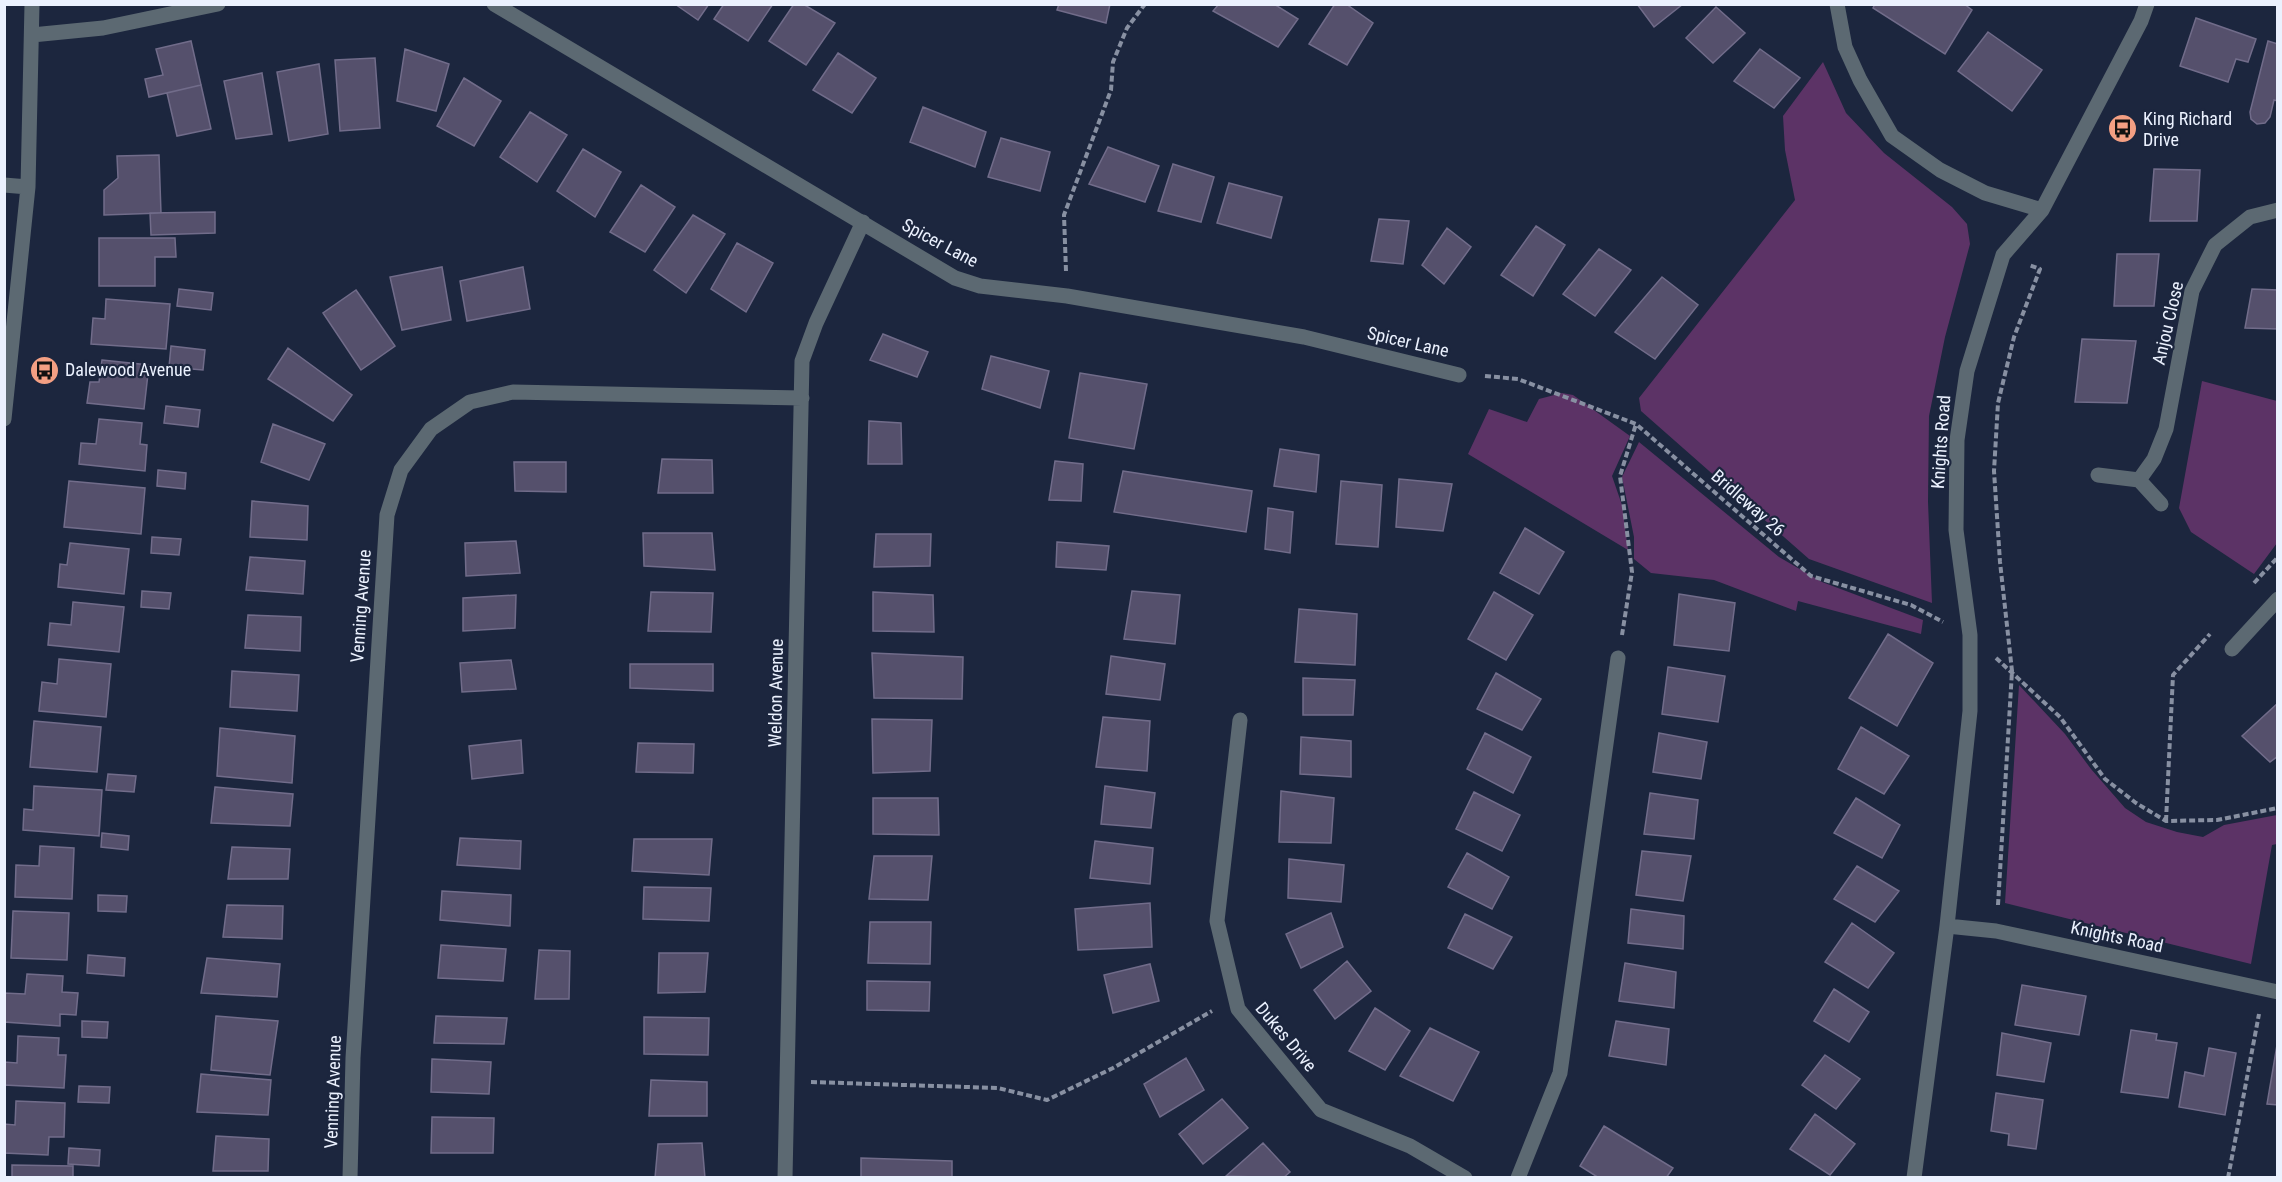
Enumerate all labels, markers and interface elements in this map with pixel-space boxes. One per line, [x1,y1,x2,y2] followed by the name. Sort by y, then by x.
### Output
[2143,108,2232,150] place label: King Richard Drive
[2106,113,2138,145] bus stop icon: King Richard Drive
[899,214,982,271] street label: Spicer Lane
[2148,279,2187,367] street label: Anjou Close
[1365,322,1451,361] street label: Spicer Lane
[28,354,60,386] bus stop icon: Dalewood Avenue
[65,359,191,380] place label: Dalewood Avenue
[1927,394,1954,490] street label: Knights Road
[1707,465,1789,540] street label: Bridleway 26
[346,549,375,663] street label: Venning Avenue
[764,638,787,747] street label: Weldon Avenue
[2069,916,2165,957] street label: Knights Road
[1251,998,1321,1075] street label: Dukes Drive
[320,1035,345,1149] street label: Venning Avenue

